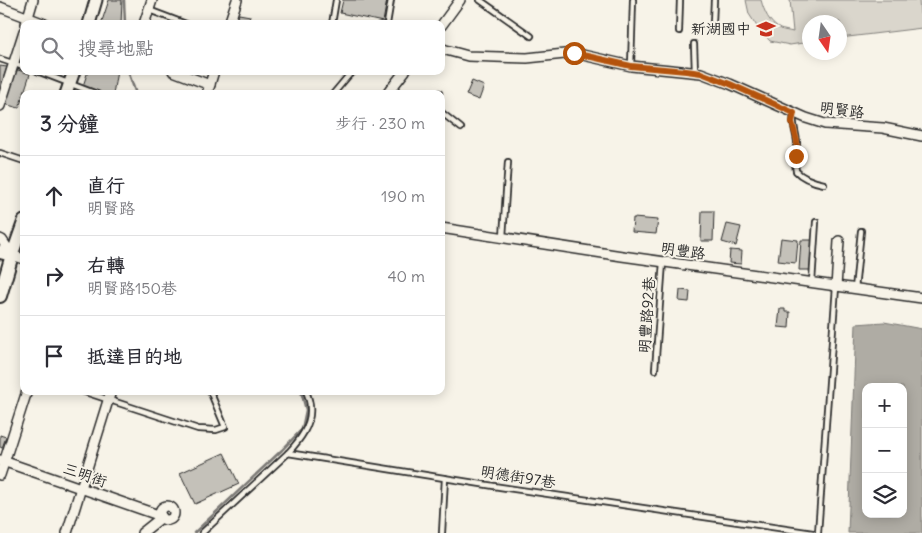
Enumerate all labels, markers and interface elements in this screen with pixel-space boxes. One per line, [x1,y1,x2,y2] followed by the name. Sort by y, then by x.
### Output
[802,15,847,60] north arrow
[755,18,777,40] school or university icon: 新湖國中
[691,19,751,38] place label: 新湖國中
[20,20,445,75] search box
[38,34,66,62] icon: search
[78,36,154,60] text: 搜尋地點
[563,42,586,65] route start
[819,97,866,122] street label: 明賢路
[40,110,99,137] text: 3 分鐘
[336,113,425,133] text: 步行 · 230 m
[785,145,808,168] route end
[87,173,125,197] text: 直行
[40,182,68,210] icon: ahead
[381,186,425,206] text: 190 m
[87,198,135,218] text: 明賢路
[659,238,707,263] street label: 明豐路
[87,253,125,277] text: 右轉
[40,262,68,290] icon: right
[387,266,425,286] text: 40 m
[634,276,659,354] street label: 明豐路92巷
[87,278,177,298] text: 明賢路150巷
[40,342,68,370] icon: arrive
[87,344,182,368] text: 抵達目的地
[862,383,907,518] map controls
[862,383,907,428] button: +
[862,428,907,473] button: −
[61,458,110,491] street label: 三明街
[479,461,557,492] street label: 明德街97巷
[862,473,907,518] button: layers

